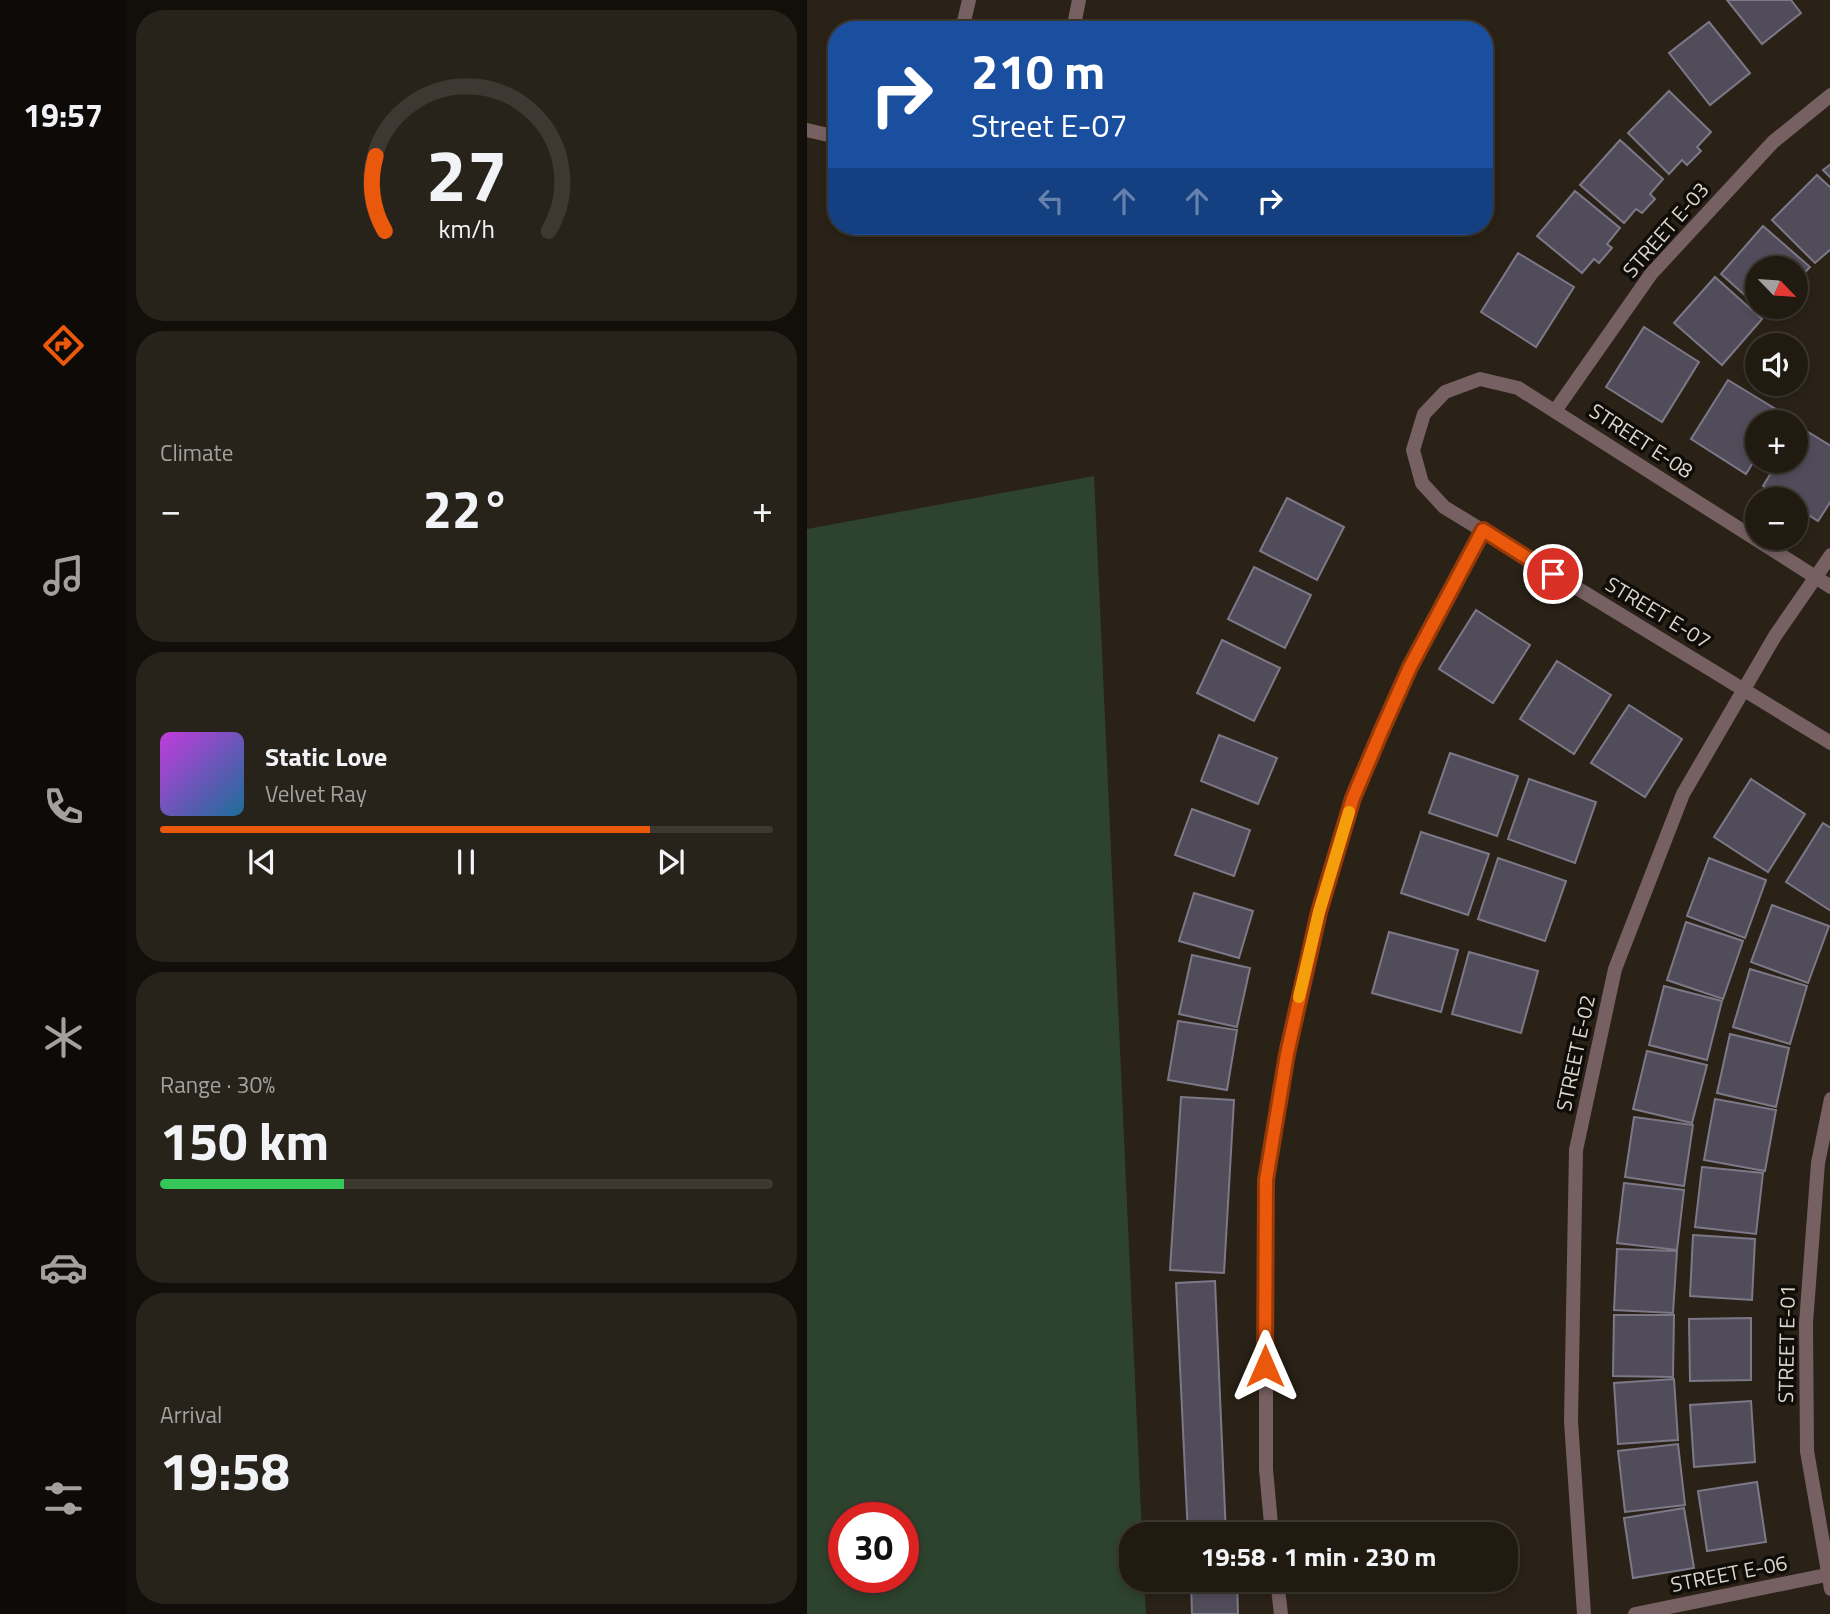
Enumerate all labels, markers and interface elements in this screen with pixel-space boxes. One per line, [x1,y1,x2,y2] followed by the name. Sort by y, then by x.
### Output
[971,33,1105,108] text: 210 m
[856,49,947,140] icon: right
[23,91,103,139] text: 19:57
[971,101,1127,149] text: Street E-07
[426,120,507,230] text: 27
[1614,174,1716,284] street label: STREET E-03
[1032,182,1070,220] icon: left
[1105,182,1143,220] icon: ahead
[1178,182,1216,220] icon: ahead
[1251,182,1289,220] icon: right
[438,210,495,248] text: km/h
[1745,256,1808,318] north arrow
[1745,256,1808,550] map controls
[39,321,88,370] icon: directions
[1745,333,1808,396] button: sound
[1583,395,1700,486] street label: STREET E-08
[1745,410,1808,473] button: +
[160,435,233,470] text: Climate
[423,469,510,548] text: 22°
[160,480,181,538] text: −
[752,480,773,538] text: +
[1745,487,1808,550] button: −
[1523,544,1583,604] pin
[39,551,88,600] icon: music
[1534,555,1572,593] icon: arrive
[1600,568,1717,656] street label: STREET E-07
[265,737,387,776] text: Static Love
[265,776,367,811] text: Velvet Ray
[39,782,88,831] icon: phone
[243,843,281,881] icon: previous
[447,843,485,881] icon: pause
[652,843,690,881] icon: next
[1547,992,1603,1114] street label: STREET E-02
[39,1013,88,1062] icon: climate
[160,1067,275,1102] text: Range · 30%
[160,1101,329,1180] text: 150 km
[39,1243,88,1292] icon: car
[1769,1285,1803,1403] street label: STREET E-01
[1228,1329,1302,1403] position arrow
[160,1397,222,1432] text: Arrival
[160,1431,290,1510] text: 19:58
[39,1474,88,1523] icon: filters
[828,1502,919,1593] speed limit sign: 30
[1201,1537,1436,1576] text: 19:58 · 1 min · 230 m
[1668,1546,1790,1600] street label: STREET E-06

